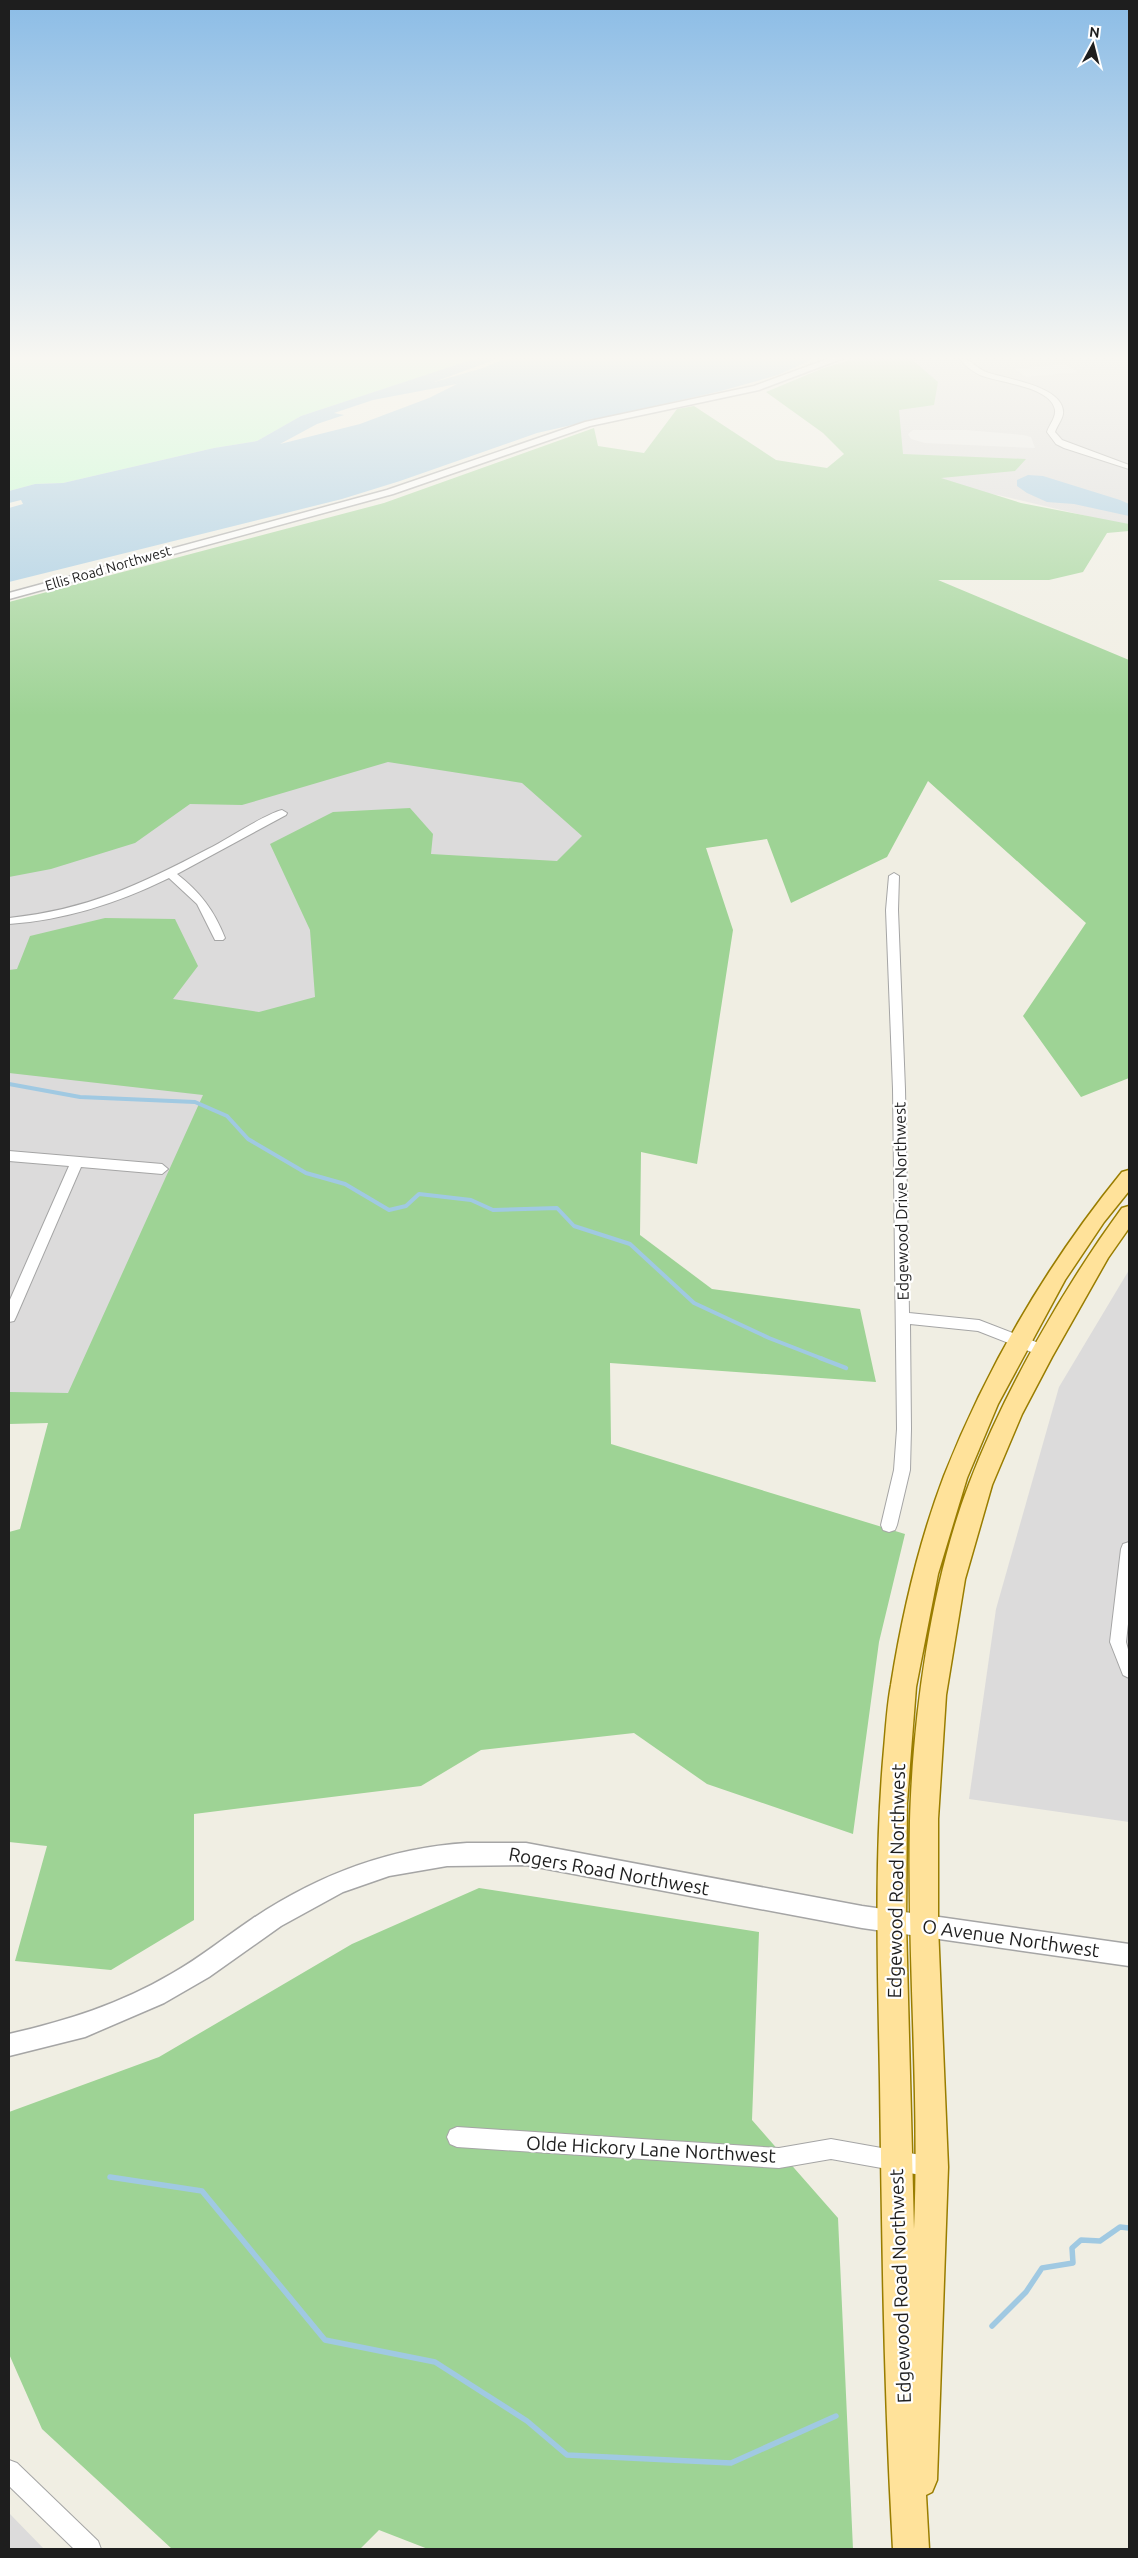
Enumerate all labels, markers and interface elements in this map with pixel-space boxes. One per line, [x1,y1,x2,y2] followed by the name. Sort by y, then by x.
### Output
[1068,20,1118,70] north arrow
[1088,24,1101,41] text: N
[43,542,173,594] street label: Ellis Road Northwest
[890,1101,912,1300] street label: Edgewood Drive Northwest
[883,1763,909,1999] street label: Edgewood Road Northwest
[507,1843,712,1900] street label: Rogers Road Northwest
[921,1915,1101,1961] street label: O Avenue Northwest
[526,2131,777,2167] street label: Olde Hickory Lane Northwest
[885,2168,915,2404] street label: Edgewood Road Northwest

